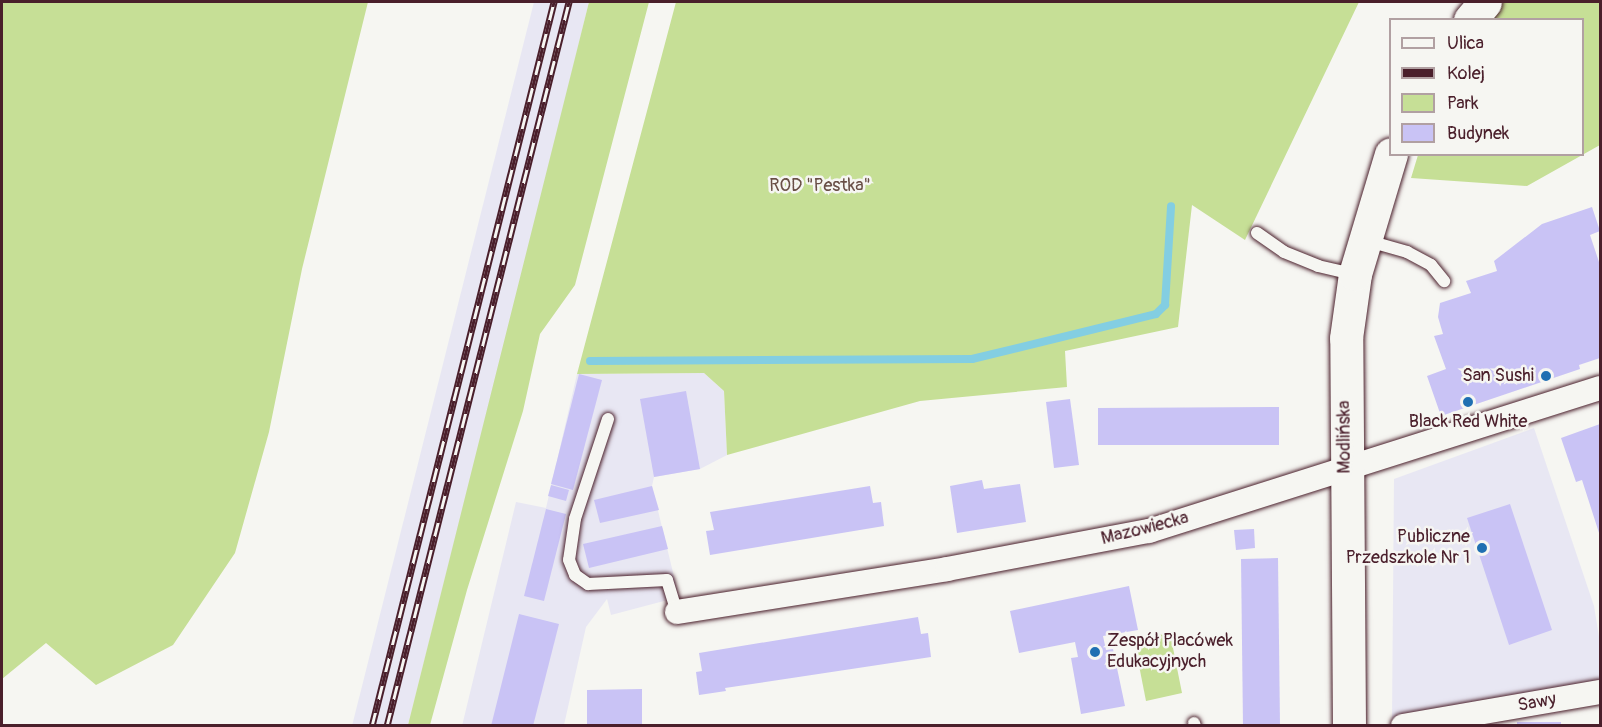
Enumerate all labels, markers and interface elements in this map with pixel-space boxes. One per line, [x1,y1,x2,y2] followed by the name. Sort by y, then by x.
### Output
[1389,18,1584,156] legend
[1447,32,1484,55] text: Ulica
[1447,62,1485,85] text: Kolej
[1447,92,1479,115] text: Park
[1447,122,1509,145] text: Budynek
[769,175,871,197] park label: ROD "Pestka"
[1462,365,1534,387] place label: San Sushi
[1539,369,1553,383] marker: San Sushi
[1461,395,1475,409] marker: Black Red White
[1334,400,1356,474] street label: Modlińska
[1409,411,1527,433] place label: Black Red White
[1099,508,1191,550] street label: Mazowiecka
[1346,527,1470,570] place label: Publiczne Przedszkole Nr 1
[1475,541,1489,555] marker: Publiczne Przedszkole Nr 1
[1107,631,1233,674] place label: Zespół Placówek Edukacyjnych
[1088,645,1102,659] marker: Zespół Placówek Edukacyjnych
[1516,689,1558,717] street label: Sawy

